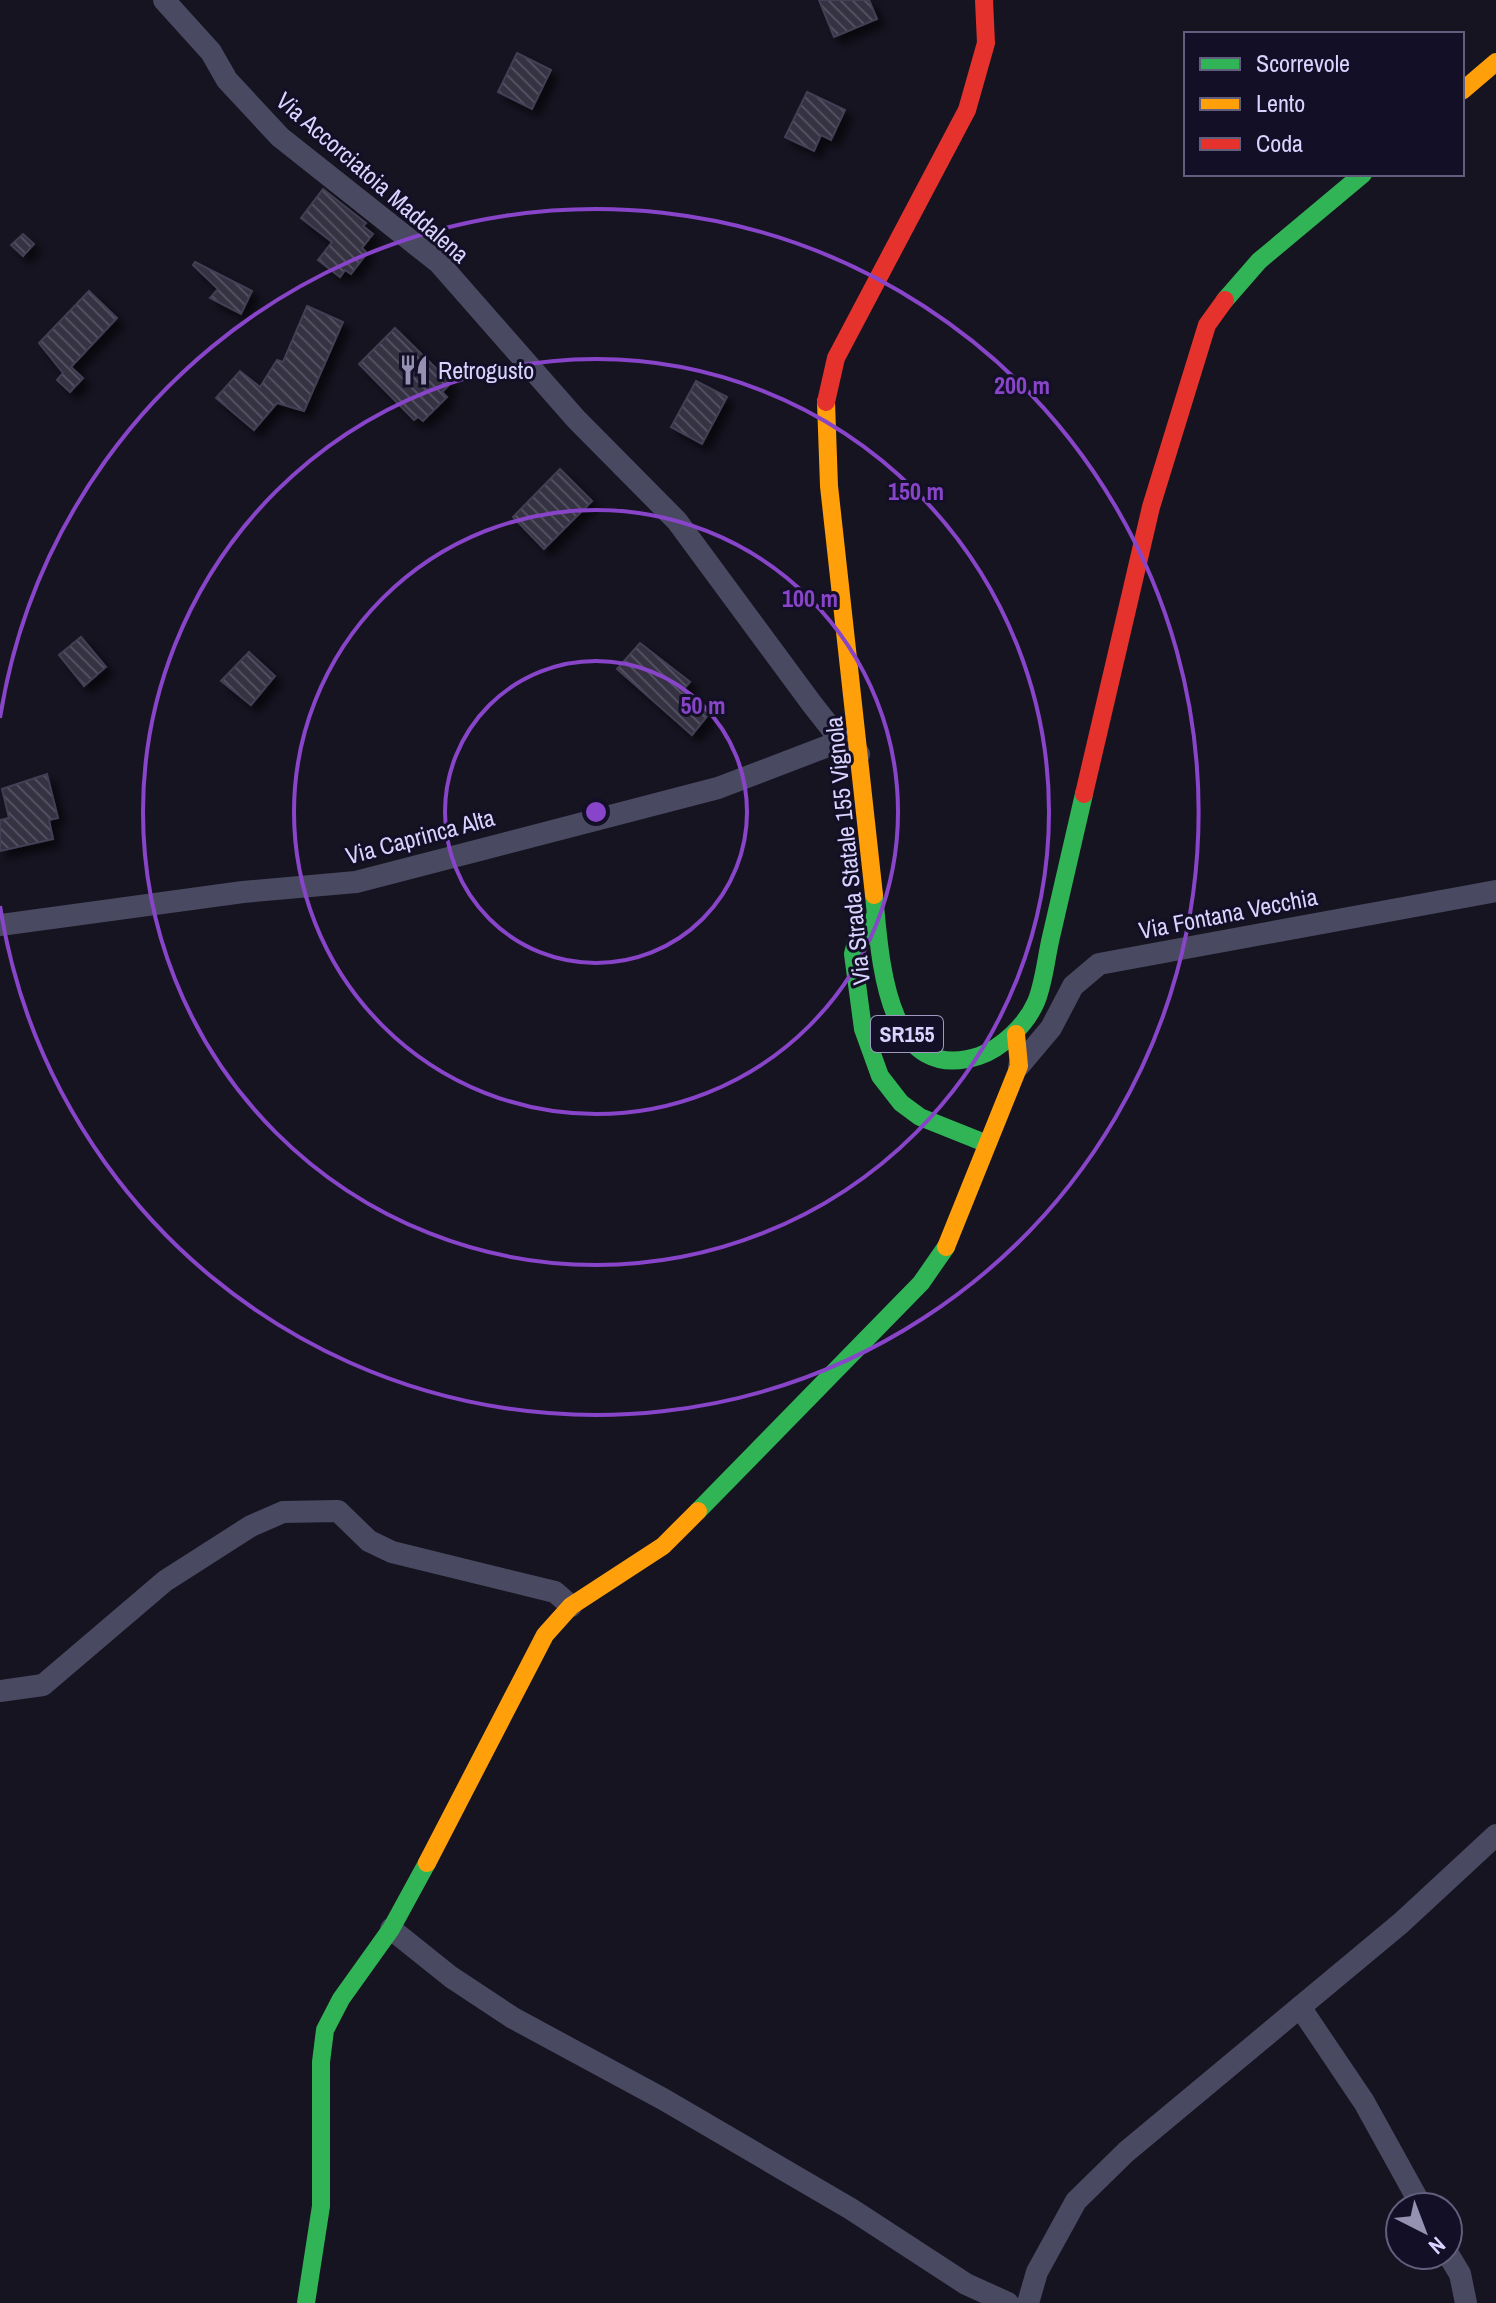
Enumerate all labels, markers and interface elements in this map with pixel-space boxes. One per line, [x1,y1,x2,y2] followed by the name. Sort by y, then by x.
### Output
[1184,32,1464,176] legend
[1256,47,1350,79] text: Scorrevole
[270,84,476,270] street label: Via Accorciatoia Maddalena
[1256,87,1305,119] text: Lento
[1256,127,1303,159] text: Coda
[397,353,431,387] restaurant icon: Retrogusto
[438,354,534,386] place label: Retrogusto
[994,369,1050,401] text: 200 m
[888,475,944,507] text: 150 m
[782,582,838,614] text: 100 m
[681,689,725,721] text: 50 m
[817,715,877,987] street label: Via Strada Statale 155 Vignola
[582,798,610,826] centre of rings
[342,801,498,871] street label: Via Caprinca Alta
[1136,880,1320,946] street label: Via Fontana Vecchia
[871,1016,943,1052] road number: SR155
[1384,2191,1464,2271] north arrow
[1423,2230,1452,2261] text: N

